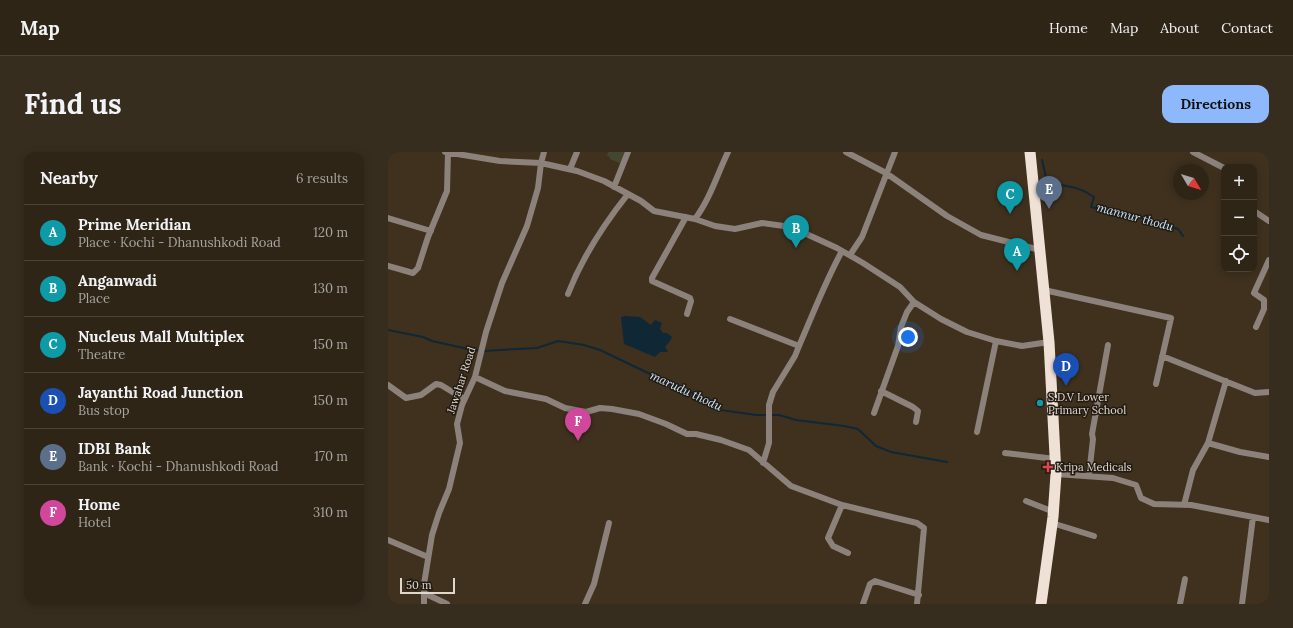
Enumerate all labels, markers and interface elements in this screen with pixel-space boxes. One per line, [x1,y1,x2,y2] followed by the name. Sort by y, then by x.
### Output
[20,16,60,40] text: Map
[1049,19,1088,37] text: Home
[1110,19,1138,37] text: Map
[1160,19,1199,37] text: About
[1221,19,1273,37] text: Contact
[1162,85,1269,123] button: Directions
[24,86,122,122] text: Find us
[1173,164,1209,200] north arrow
[1221,164,1257,272] map controls
[1221,164,1257,200] button: +
[40,167,98,189] text: Nearby
[296,170,348,187] text: 6 results
[1036,176,1062,209] pin: E
[997,181,1023,214] pin: C
[1095,199,1176,234] water label: mannur thodu
[1221,200,1257,236] button: −
[78,215,191,234] text: Prime Meridian
[783,215,809,248] pin: B
[49,224,57,241] text: A
[313,224,348,241] text: 120 m
[78,234,281,251] text: Place · Kochi - Dhanushkodi Road
[1221,236,1257,272] button: locate
[1004,238,1030,271] pin: A
[78,271,157,290] text: Anganwadi
[49,280,57,297] text: B
[313,280,348,297] text: 130 m
[78,290,110,307] text: Place
[78,327,244,346] text: Nucleus Mall Multiplex
[898,327,918,347] your location
[49,336,57,353] text: C
[313,336,348,353] text: 150 m
[443,345,478,416] street label: Jawahar Road
[78,346,125,363] text: Theatre
[1053,353,1079,386] pin: D
[648,367,725,414] water label: marudu thodu
[78,383,243,402] text: Jayanthi Road Junction
[1048,390,1126,417] place label: S.D.V Lower Primary School
[48,392,58,409] text: D
[313,392,348,409] text: 150 m
[1035,398,1045,408] marker: S.D.V Lower Primary School
[78,402,130,419] text: Bus stop
[565,408,591,441] pin: F
[78,439,151,458] text: IDBI Bank
[49,448,57,465] text: E
[314,448,348,465] text: 170 m
[78,458,279,475] text: Bank · Kochi - Dhanushkodi Road
[1056,460,1132,474] place label: Kripa Medicals
[1043,462,1053,472] marker: Kripa Medicals
[78,495,120,514] text: Home
[49,504,57,521] text: F
[313,504,348,521] text: 310 m
[78,514,111,531] text: Hotel
[400,576,455,595] scale bar
[406,578,432,592] text: 50 m

